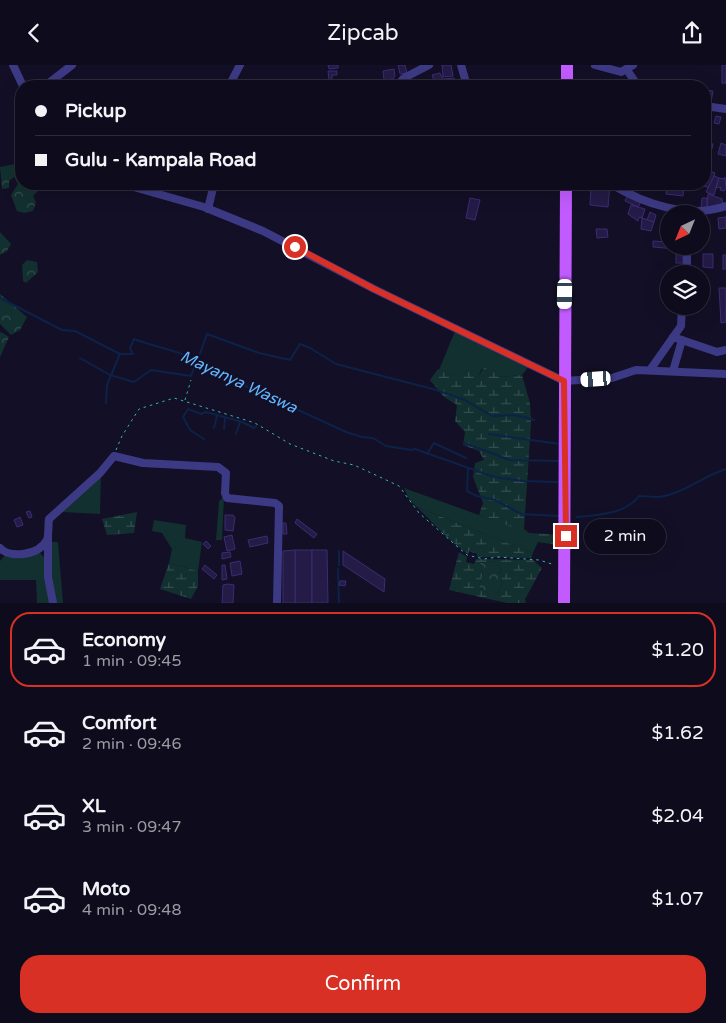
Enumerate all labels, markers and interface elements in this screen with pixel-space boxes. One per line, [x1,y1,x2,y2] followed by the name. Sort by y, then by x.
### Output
[20,19,48,47] icon: back
[678,19,706,47] icon: share
[327,20,399,46] text: Zipcab
[65,100,126,122] text: Pickup
[65,149,257,171] text: Gulu - Kampala Road
[660,205,710,255] north arrow
[660,205,710,315] map controls
[284,236,306,258] route start
[660,265,710,315] button: layers
[557,279,572,309] car
[177,346,301,418] water label: Mayanya Waswa
[580,370,611,388] car
[584,519,666,553] callout: 2 min
[555,525,577,547] route end
[604,526,646,546] text: 2 min
[22,627,67,672] icon: car
[82,629,166,651] text: Economy
[652,639,704,661] text: $1.20
[82,651,181,671] text: 1 min · 09:45
[22,710,67,755] icon: car
[82,712,156,734] text: Comfort
[652,722,704,744] text: $1.62
[82,734,181,754] text: 2 min · 09:46
[22,793,67,838] icon: car
[82,795,106,817] text: XL
[652,805,704,827] text: $2.04
[82,817,181,837] text: 3 min · 09:47
[22,876,67,921] icon: car
[82,878,130,900] text: Moto
[652,888,704,910] text: $1.07
[82,900,181,920] text: 4 min · 09:48
[20,955,706,1013] button: Confirm

